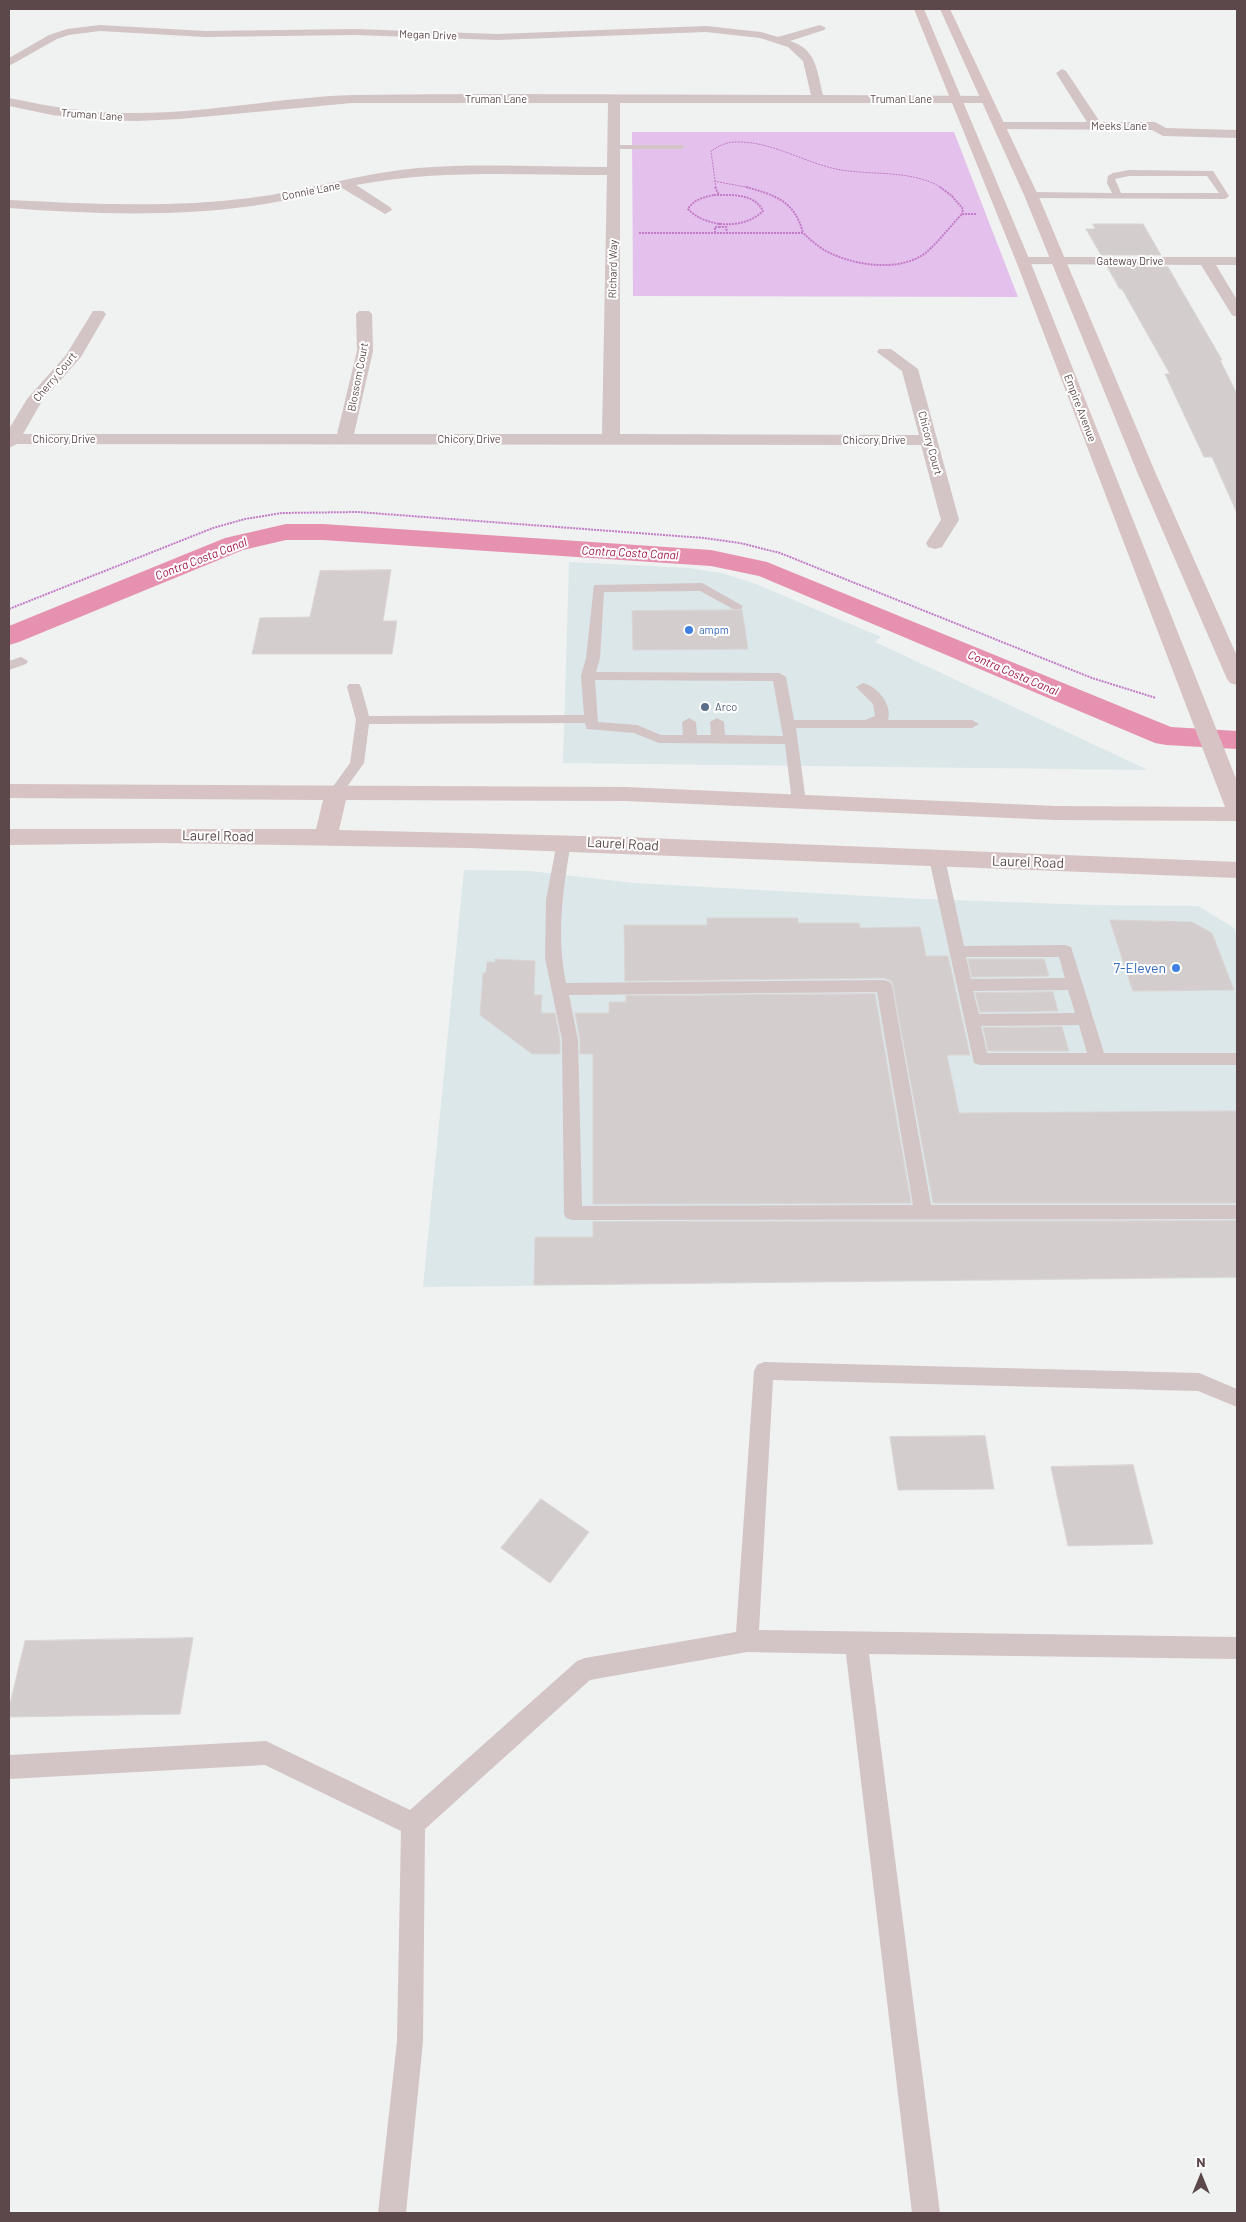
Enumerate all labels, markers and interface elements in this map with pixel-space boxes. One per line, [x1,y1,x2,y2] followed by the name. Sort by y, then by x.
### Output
[399,27,457,43] street label: Megan Drive
[465,92,527,106] street label: Truman Lane
[870,92,932,106] street label: Truman Lane
[61,106,123,124] street label: Truman Lane
[1091,119,1147,133] street label: Meeks Lane
[281,179,341,203] street label: Connie Lane
[606,240,620,298] street label: Richard Way
[1097,254,1163,268] street label: Gateway Drive
[345,341,371,413] street label: Blossom Court
[30,350,80,404] street label: Cherry Court
[1061,372,1099,444] street label: Empire Avenue
[915,410,945,476] street label: Chicory Court
[32,432,96,446] street label: Chicory Drive
[437,432,501,446] street label: Chicory Drive
[842,433,906,447] street label: Chicory Drive
[153,535,249,583] water label: Contra Costa Canal
[581,543,679,563] water label: Contra Costa Canal
[699,623,729,637] place label: ampm
[683,624,695,636] marker: ampm
[965,647,1061,699] water label: Contra Costa Canal
[715,700,737,714] place label: Arco
[699,701,711,713] marker: Arco
[182,827,254,845] street label: Laurel Road
[587,834,659,854] street label: Laurel Road
[992,852,1064,872] street label: Laurel Road
[1113,960,1166,976] place label: 7-Eleven
[1170,962,1182,974] marker: 7-Eleven
[1176,2152,1226,2202] north arrow
[1196,2153,1206,2170] text: N

